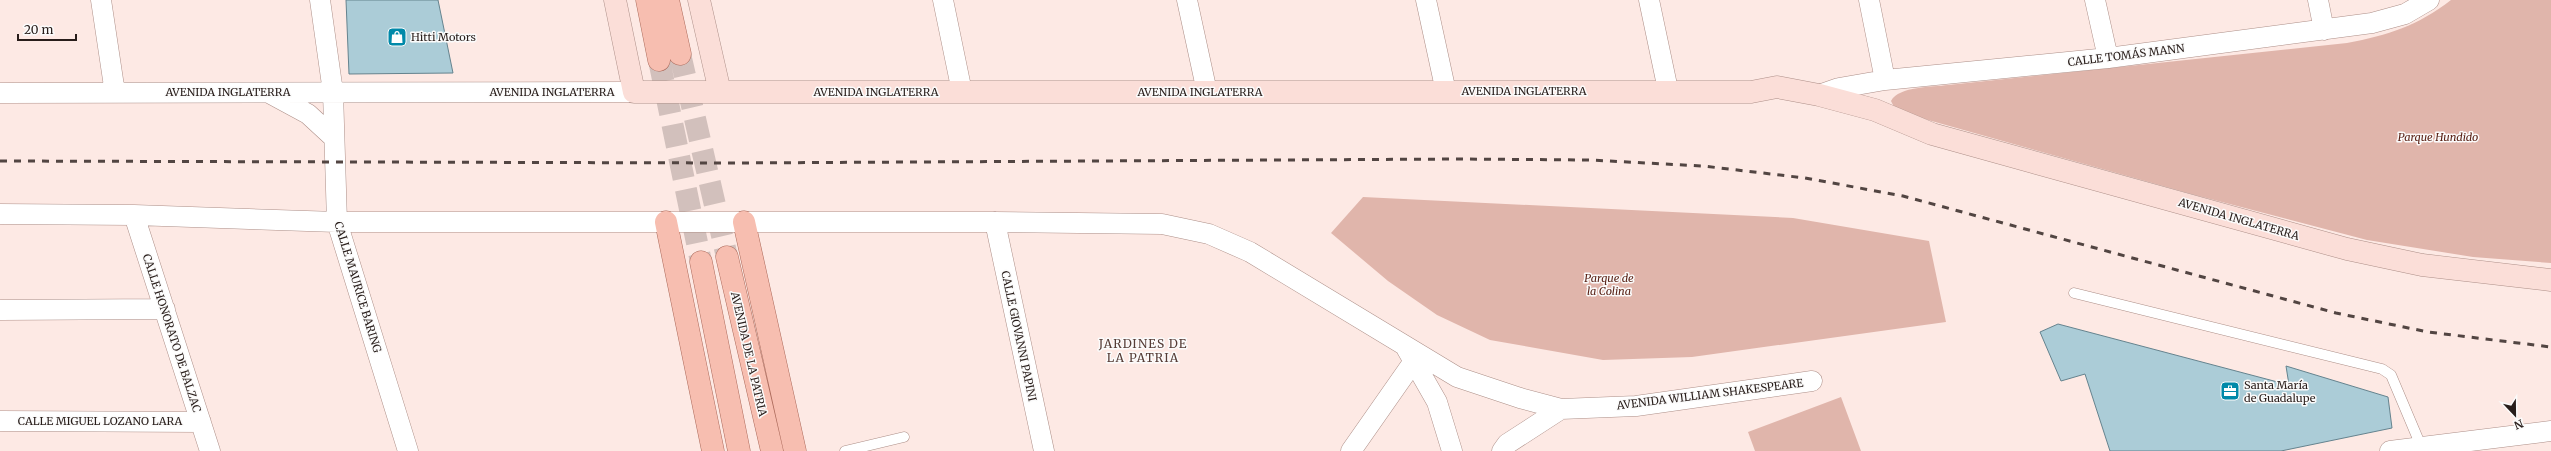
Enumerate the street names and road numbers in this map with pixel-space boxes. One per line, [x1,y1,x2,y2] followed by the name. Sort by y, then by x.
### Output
[2067,41,2186,69] street label: CALLE TOMÁS MANN
[1460,84,1587,98] street label: AVENIDA INGLATERRA
[164,85,291,99] street label: AVENIDA INGLATERRA
[488,85,615,99] street label: AVENIDA INGLATERRA
[812,85,939,99] street label: AVENIDA INGLATERRA
[1136,85,1263,99] street label: AVENIDA INGLATERRA
[2176,195,2301,243] street label: AVENIDA INGLATERRA
[331,220,385,354] street label: CALLE MAURICE BARING
[140,252,204,414] street label: CALLE HONORATO DE BALZAC
[998,269,1040,403] street label: CALLE GIOVANNI PAPINI
[728,289,770,418] street label: AVENIDA DE LA PATRIA
[1615,376,1804,413] street label: AVENIDA WILLIAM SHAKESPEARE
[18,414,182,428] street label: CALLE MIGUEL LOZANO LARA

